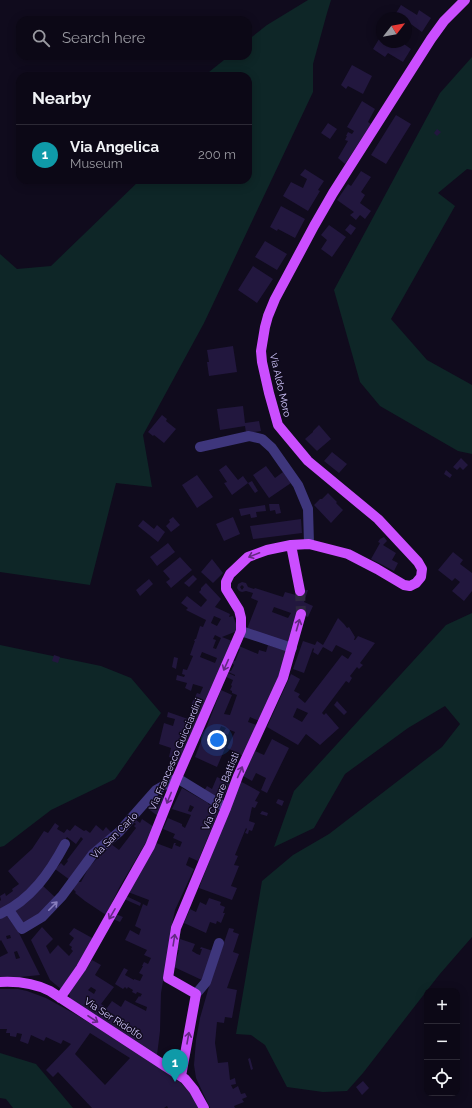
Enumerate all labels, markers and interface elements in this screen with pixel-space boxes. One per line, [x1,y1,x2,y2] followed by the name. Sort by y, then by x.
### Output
[376,12,412,48] north arrow
[16,16,252,60] search box
[30,27,52,49] icon: search
[62,29,145,47] text: Search here
[32,88,91,108] text: Nearby
[70,138,159,156] text: Via Angelica
[42,147,48,162] text: 1
[198,147,236,162] text: 200 m
[70,156,123,171] text: Museum
[268,352,293,418] street label: Via Aldo Moro
[248,552,260,560] one-way arrow
[295,619,302,632] one-way arrow
[222,659,230,671] one-way arrow
[147,696,204,812] street label: Via Francesco Guicciardini
[207,730,227,750] your location
[200,751,241,832] street label: Via Cesare Battisti
[237,766,244,778] one-way arrow
[165,791,173,803] one-way arrow
[89,810,140,861] street label: Via San Carlo
[48,901,58,911] one-way arrow
[108,908,115,920] one-way arrow
[170,934,178,947] one-way arrow
[424,988,460,1096] map controls
[424,988,460,1024] button: +
[82,995,145,1041] street label: Via Ser Ridolfo
[87,1015,98,1023] one-way arrow
[424,1024,460,1060] button: −
[184,1032,192,1045] one-way arrow
[162,1049,188,1082] pin: 1
[424,1060,460,1096] button: locate

